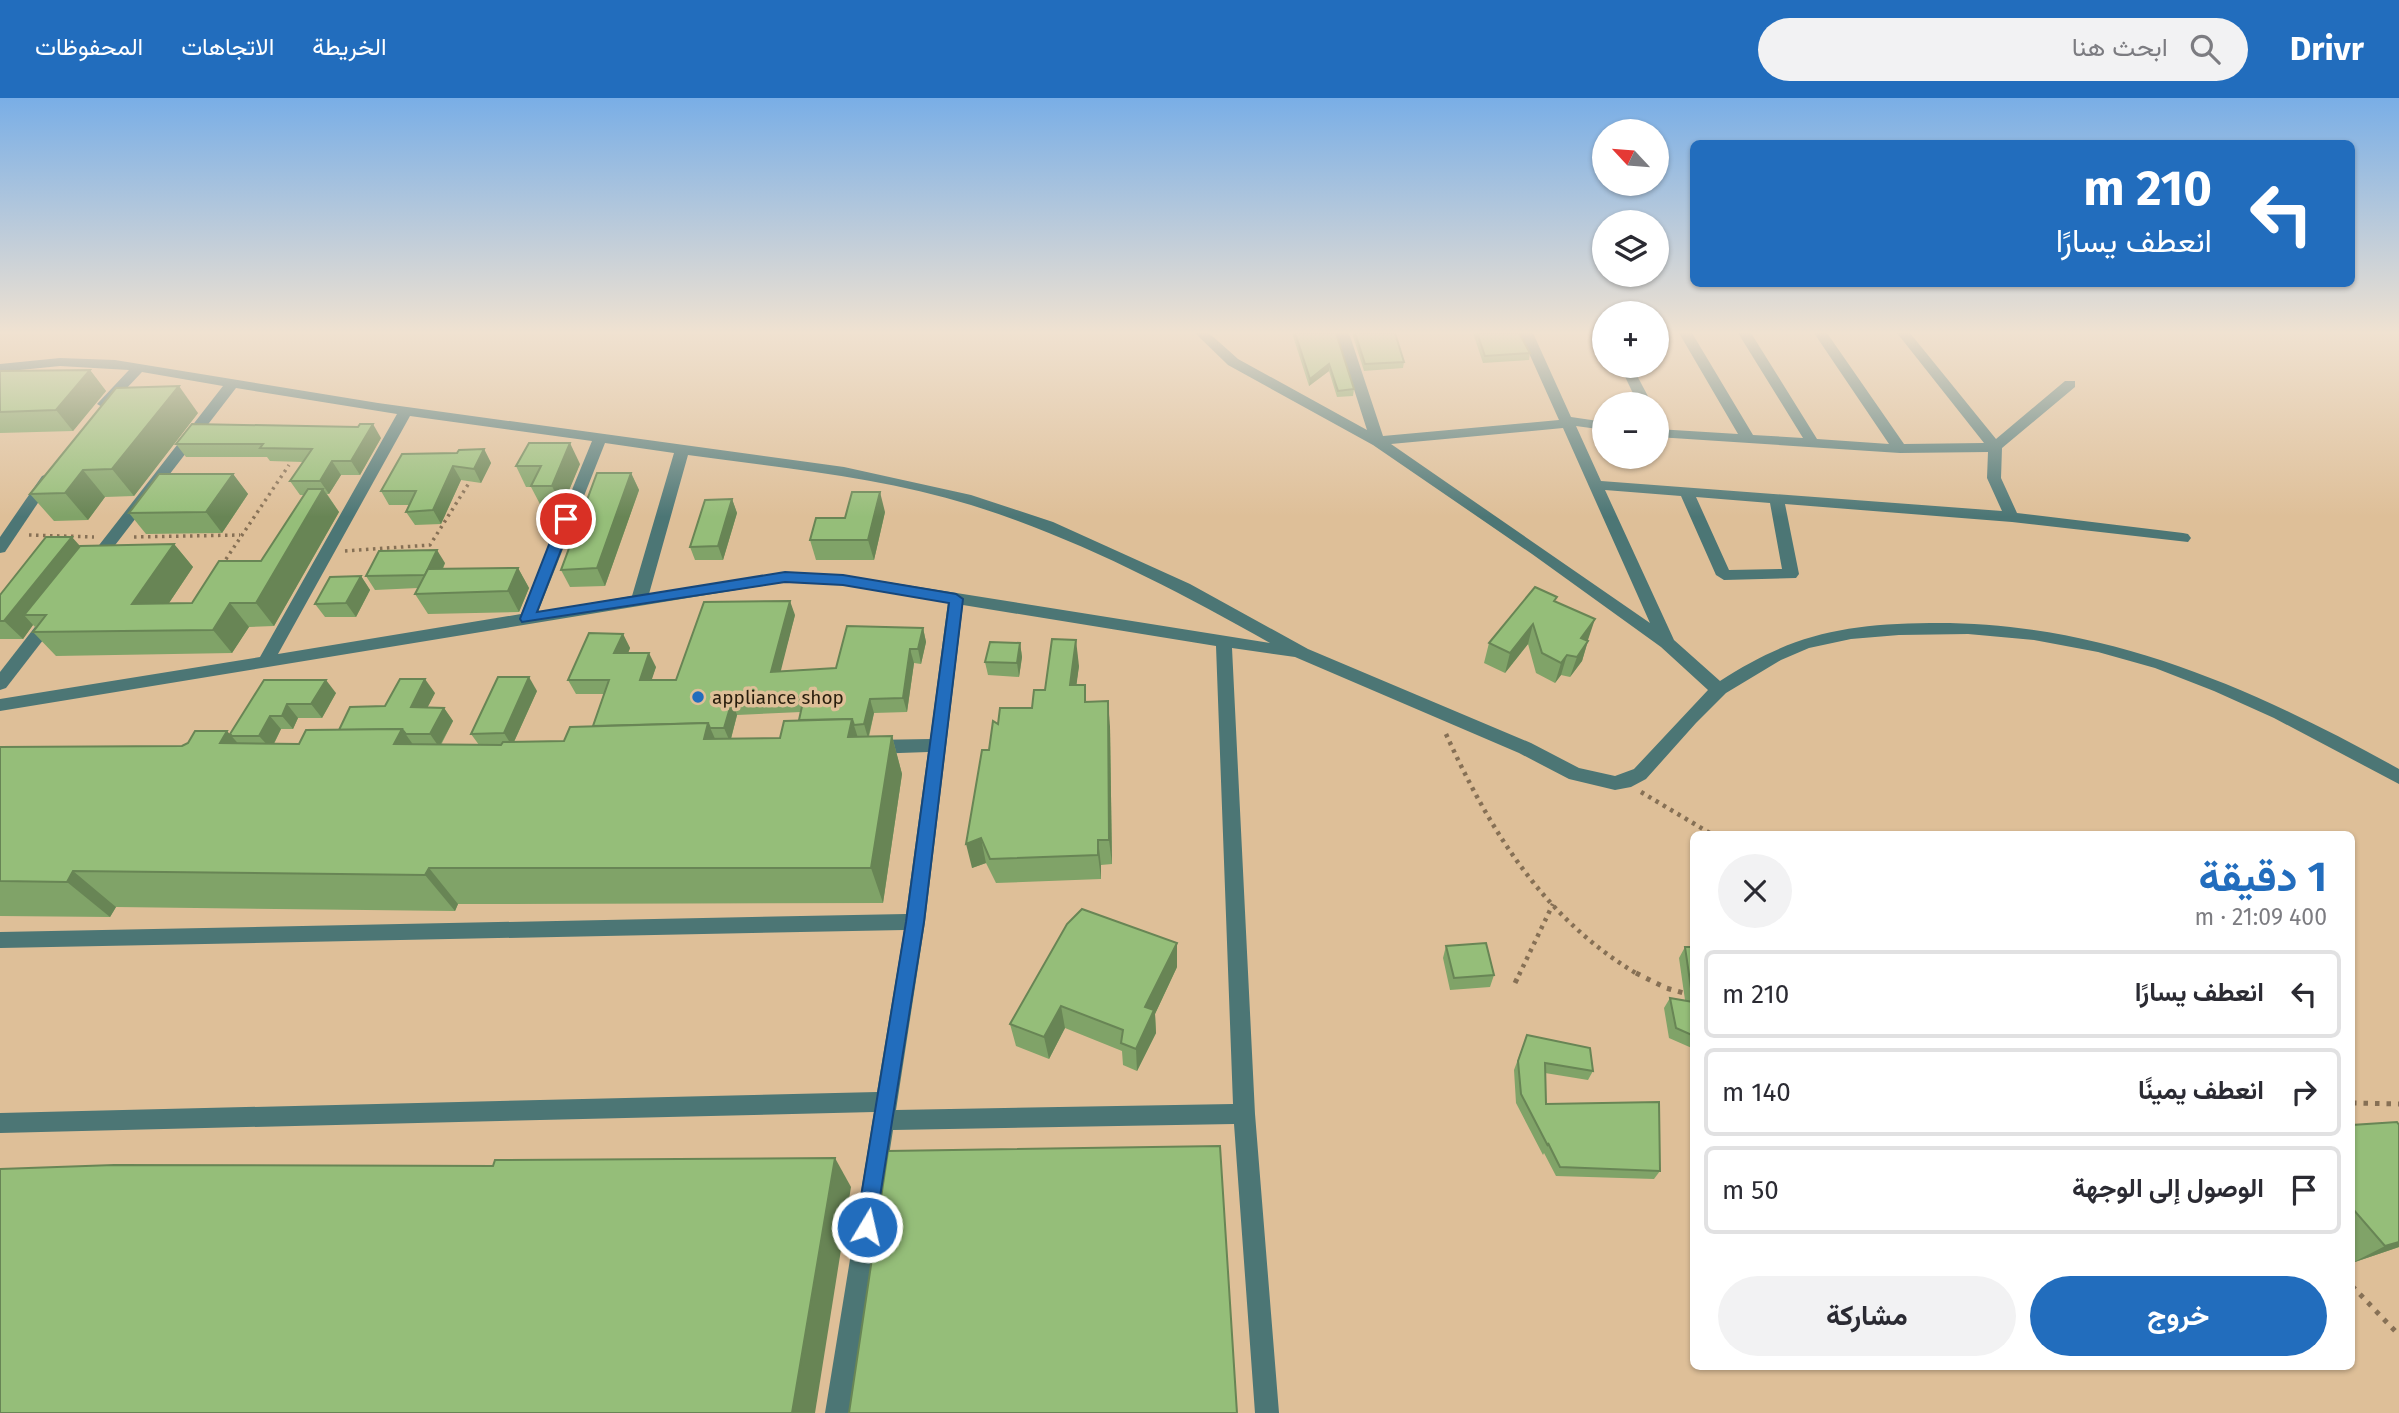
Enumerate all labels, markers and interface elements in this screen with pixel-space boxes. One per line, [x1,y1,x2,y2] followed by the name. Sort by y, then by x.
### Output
[1758,18,2248,81] search box
[2290,29,2364,69] text: Drivr
[2186,30,2224,68] icon: search
[2072,32,2168,63] text: ابحث هنا
[35,33,143,61] text: المحفوظات
[181,33,274,61] text: الاتجاهات
[312,33,387,61] text: الخريطة
[1592,119,1670,196] north arrow
[1592,119,1669,469] map controls
[2083,159,2212,218] text: 210 m
[2236,168,2327,259] icon: left
[1592,210,1669,287] button: layers
[2056,222,2212,260] text: انعطف يسارًا
[1592,301,1669,378] button: +
[1592,392,1669,469] button: −
[536,489,596,549] pin
[547,500,585,538] icon: arrive
[712,686,844,709] place label: appliance shop
[690,689,706,705] marker: appliance shop
[2199,852,2327,902] text: 1 دقيقة
[1718,854,1792,928] button: close
[2195,903,2327,931] text: 400 m · 21:09
[2285,975,2323,1013] icon: left
[2135,977,2264,1008] text: انعطف يسارًا
[1722,979,1789,1010] text: 210 m
[2285,1073,2323,1111] icon: right
[2138,1075,2264,1106] text: انعطف يمينًا
[1722,1077,1791,1108] text: 140 m
[2285,1171,2323,1209] icon: arrive
[2072,1173,2264,1204] text: الوصول إلى الوجهة
[1722,1175,1779,1206] text: 50 m
[830,1190,904,1264] position arrow
[1718,1276,2016,1356] button: مشاركة
[2030,1276,2327,1356] button: خروج

